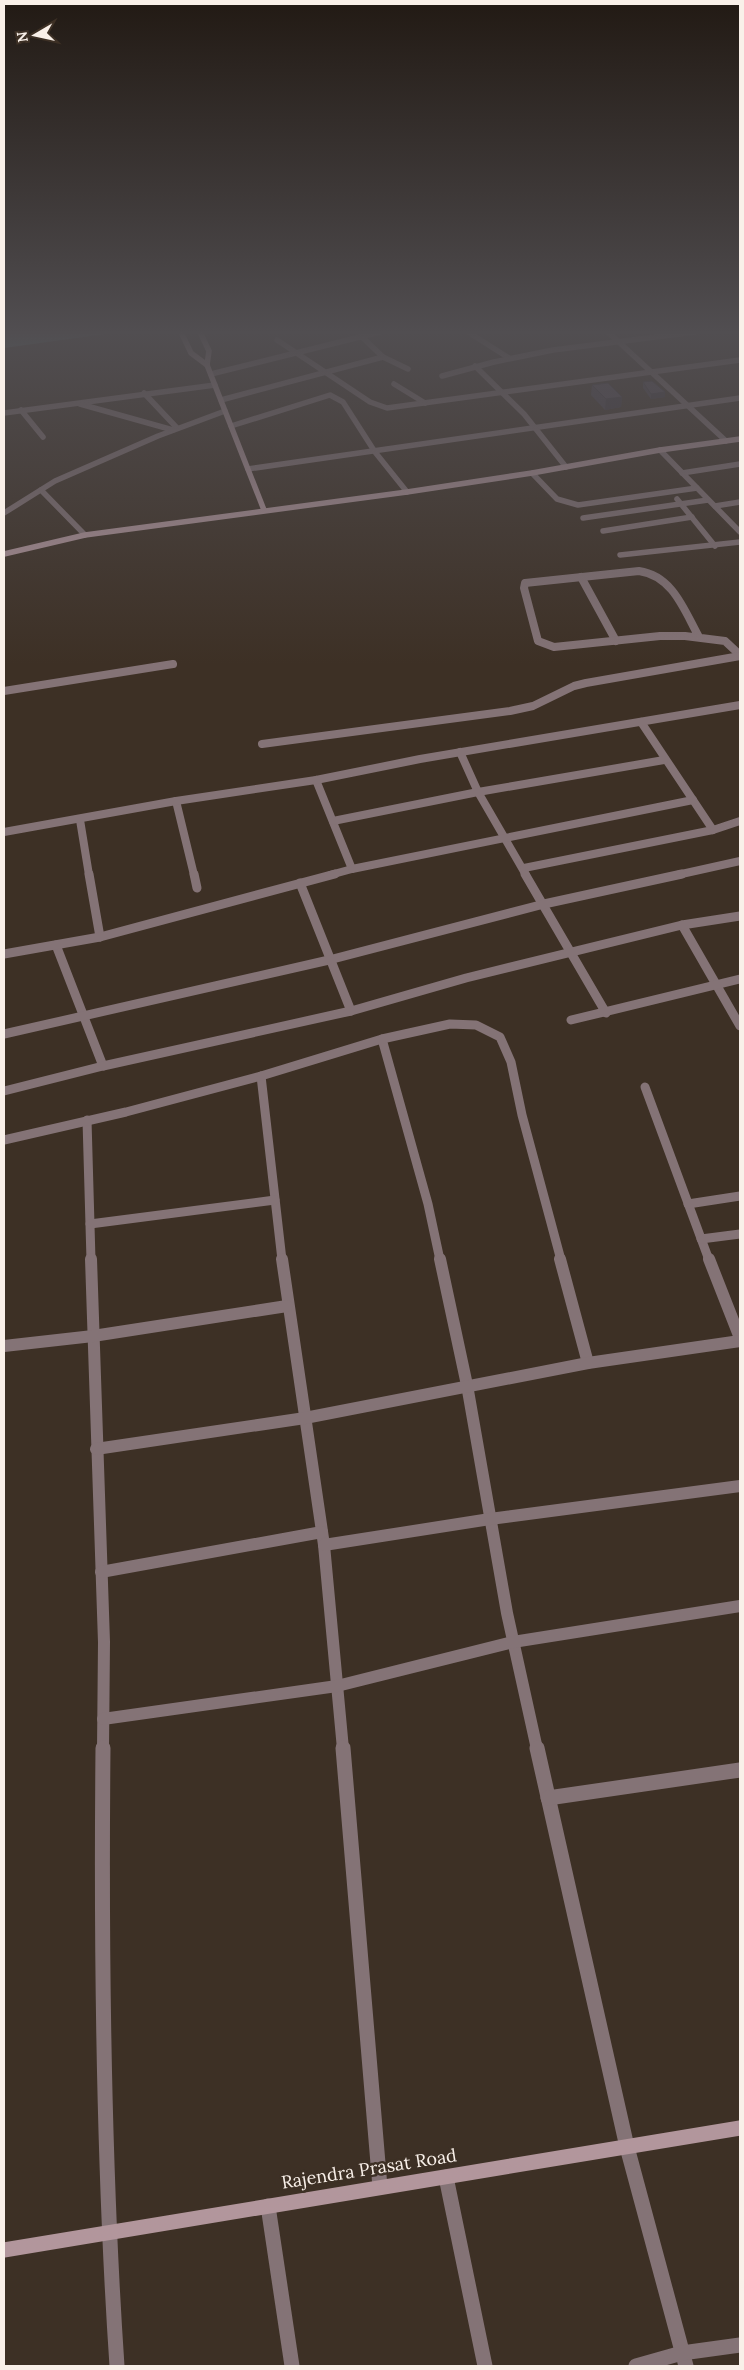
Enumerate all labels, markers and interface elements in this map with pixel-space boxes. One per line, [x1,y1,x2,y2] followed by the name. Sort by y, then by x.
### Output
[10,10,60,60] north arrow
[12,30,32,44] text: N
[280,2143,458,2194] street label: Rajendra Prasat Road

